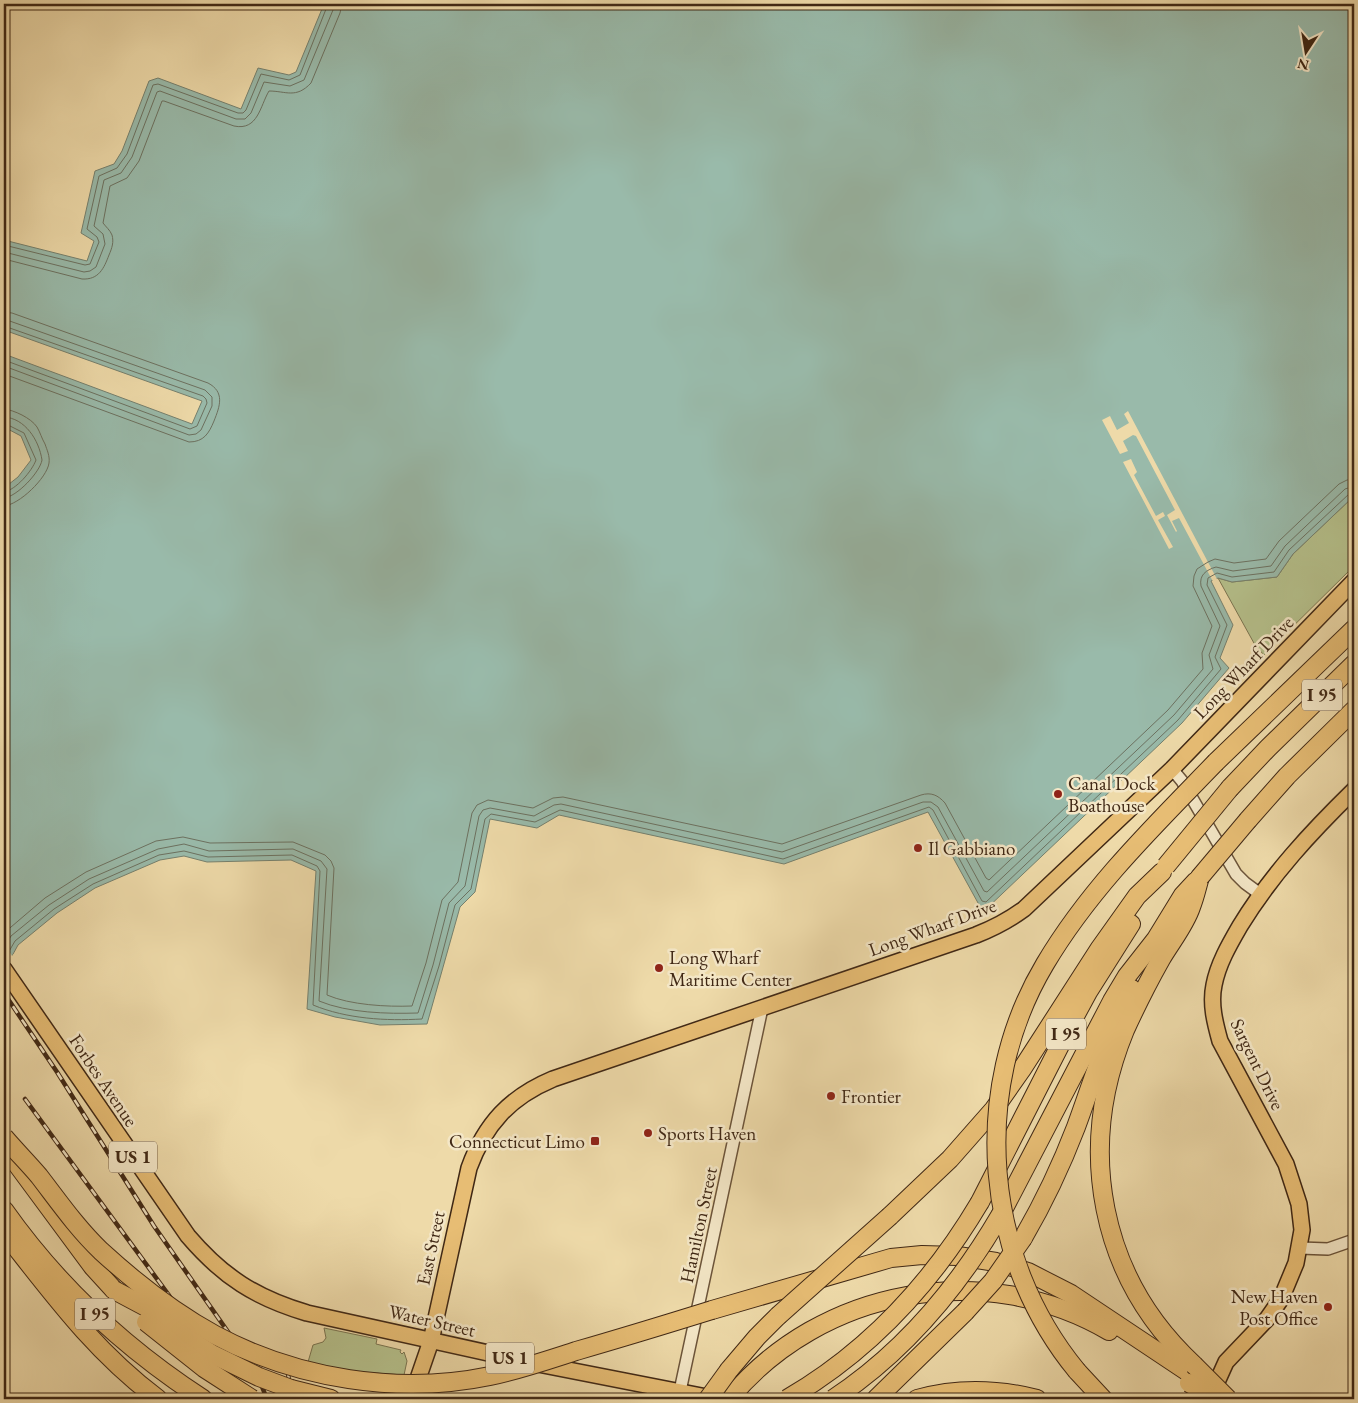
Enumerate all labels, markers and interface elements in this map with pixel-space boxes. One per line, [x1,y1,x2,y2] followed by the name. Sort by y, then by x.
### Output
[1280,28,1330,78] north arrow
[1295,55,1311,75] text: N
[1188,610,1299,724] street label: Long Wharf Drive
[1302,680,1342,710] road number: I 95
[1068,771,1157,818] place label: Canal Dock Boathouse
[1052,788,1064,800] marker: Canal Dock Boathouse
[928,836,1016,861] place label: Il Gabbiano
[912,842,924,854] marker: Il Gabbiano
[865,893,999,962] street label: Long Wharf Drive
[669,945,792,992] place label: Long Wharf Maritime Center
[653,962,665,974] marker: Long Wharf Maritime Center
[1225,1014,1290,1114] street label: Sargent Drive
[1046,1019,1086,1050] road number: I 95
[63,1029,144,1131] street label: Forbes Avenue
[841,1084,902,1109] place label: Frontier
[825,1090,837,1102] marker: Frontier
[658,1121,756,1146] place label: Sports Haven
[642,1127,654,1139] marker: Sports Haven
[449,1129,585,1154] place label: Connecticut Limo
[589,1135,601,1147] marker: Connecticut Limo
[109,1142,157,1172] road number: US 1
[674,1165,723,1285] street label: Hamilton Street
[410,1209,451,1288] street label: East Street
[1231,1284,1318,1331] place label: New Haven Post Office
[75,1298,115,1330] road number: I 95
[386,1298,478,1343] street label: Water Street
[1322,1301,1334,1313] marker: New Haven Post Office
[486,1342,534,1374] road number: US 1

